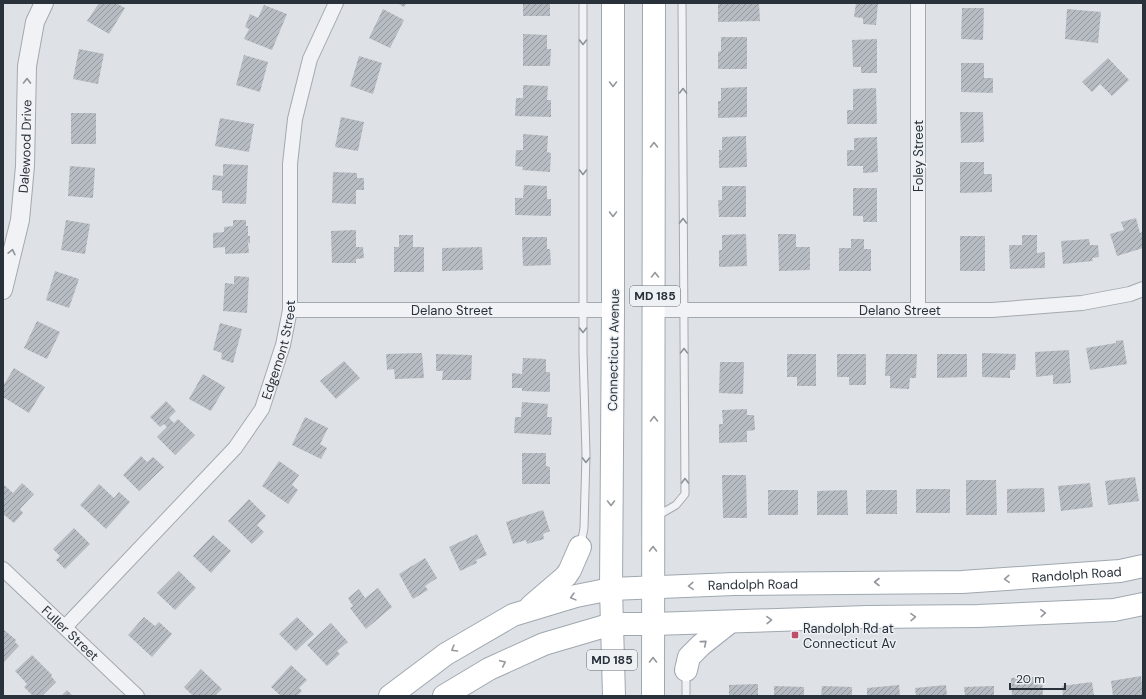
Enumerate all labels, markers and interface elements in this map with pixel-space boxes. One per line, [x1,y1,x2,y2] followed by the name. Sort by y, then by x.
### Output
[579,39,587,45] one-way arrow
[22,78,31,84] one-way arrow
[609,81,617,87] one-way arrow
[679,88,687,94] one-way arrow
[15,99,35,194] street label: Dalewood Drive
[910,120,927,192] street label: Foley Street
[650,142,658,148] one-way arrow
[579,169,587,175] one-way arrow
[609,211,617,217] one-way arrow
[679,218,687,224] one-way arrow
[8,248,16,255] one-way arrow
[651,272,659,278] one-way arrow
[630,286,680,306] road number: MD 185
[604,289,623,411] street label: Connecticut Avenue
[258,300,299,402] street label: Edgemont Street
[411,302,493,319] street label: Delano Street
[859,302,941,319] street label: Delano Street
[579,327,587,333] one-way arrow
[680,348,688,354] one-way arrow
[650,416,658,422] one-way arrow
[581,457,590,463] one-way arrow
[681,478,689,484] one-way arrow
[607,500,615,506] one-way arrow
[649,546,658,552] one-way arrow
[1031,563,1122,586] street label: Randolph Road
[1004,574,1010,583] one-way arrow
[707,575,798,594] street label: Randolph Road
[874,578,880,586] one-way arrow
[688,582,694,591] one-way arrow
[569,592,576,601] one-way arrow
[38,602,102,665] street label: Fuller Street
[1040,608,1046,617] one-way arrow
[910,612,916,621] one-way arrow
[766,616,772,625] one-way arrow
[803,620,896,652] place label: Randolph Rd at Connecticut Av
[790,630,800,640] marker: Randolph Rd at Connecticut Av
[699,640,706,647] one-way arrow
[451,645,459,652] one-way arrow
[587,650,637,670] road number: MD 185
[649,657,657,663] one-way arrow
[498,660,506,668] one-way arrow
[1010,665,1065,691] scale bar
[1016,671,1045,687] text: 20 m

